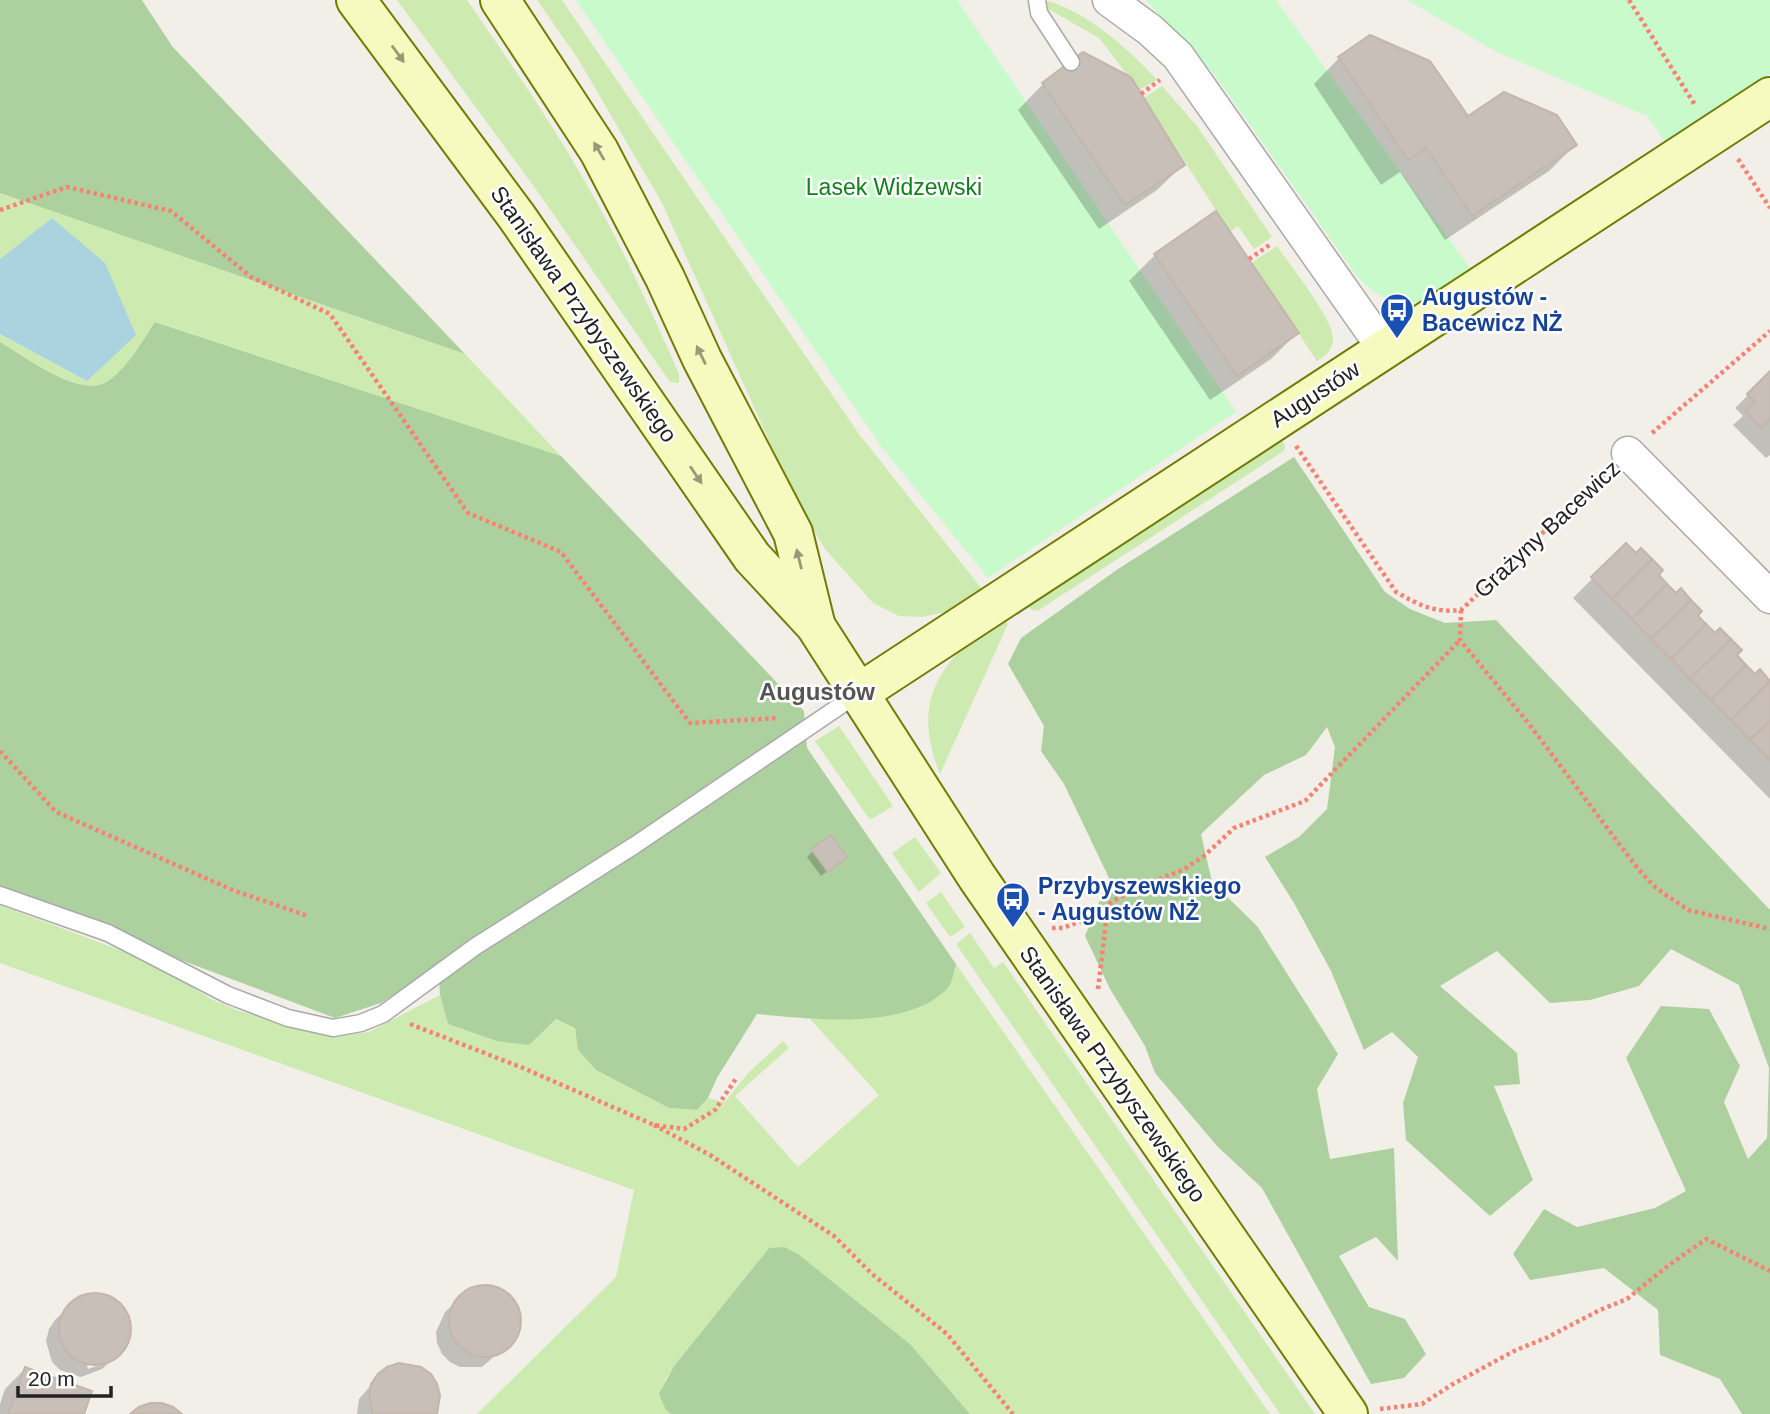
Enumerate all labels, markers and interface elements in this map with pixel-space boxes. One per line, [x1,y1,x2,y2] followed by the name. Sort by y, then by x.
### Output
[390,45,404,63] one-way arrow
[593,142,605,161] one-way arrow
[806,174,982,200] park label: Lasek Widzewski
[485,181,683,447] street label: Stanisława Przybyszewskiego
[1422,284,1563,336] place label: Augustów - Bacewicz NŻ
[1378,291,1416,340] bus stop icon: Augustów - Bacewicz NŻ
[695,345,706,365] one-way arrow
[1266,355,1365,432] street label: Augustów
[1469,455,1625,603] street label: Grażyny Bacewicz
[689,466,703,484] one-way arrow
[793,548,804,570] one-way arrow
[759,678,875,705] district label: Augustów
[1038,873,1241,925] place label: Przybyszewskiego - Augustów NŻ
[994,880,1032,929] bus stop icon: Przybyszewskiego - Augustów NŻ
[1014,941,1212,1207] street label: Stanisława Przybyszewskiego
[18,1354,110,1398] scale bar
[28,1367,75,1390] text: 20 m

